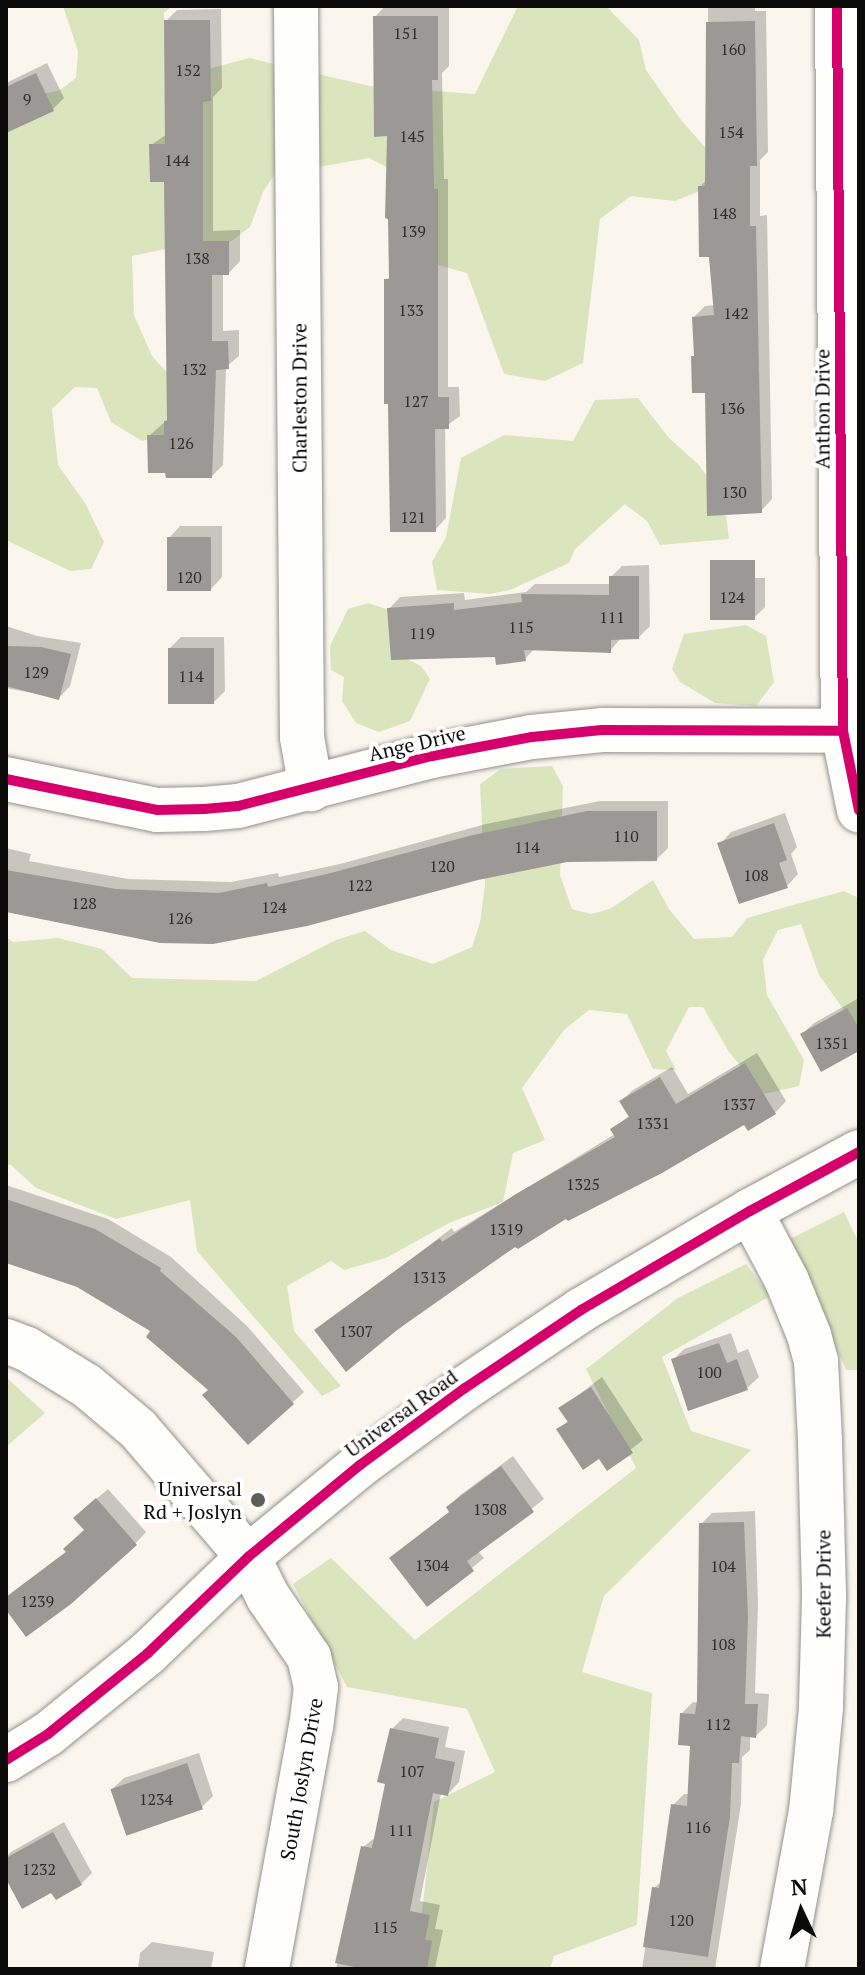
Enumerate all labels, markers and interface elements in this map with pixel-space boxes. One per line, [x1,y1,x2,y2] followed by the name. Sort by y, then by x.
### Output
[393,23,419,43] house number: 151
[720,39,746,59] house number: 160
[175,60,201,80] house number: 152
[23,89,31,109] house number: 9
[718,122,744,142] house number: 154
[399,126,425,146] house number: 145
[164,150,190,170] house number: 144
[711,203,737,223] house number: 148
[400,221,426,241] house number: 139
[184,248,210,268] house number: 138
[398,300,424,320] house number: 133
[723,303,749,323] house number: 142
[287,323,311,473] street label: Charleston Drive
[810,349,834,469] street label: Anthon Drive
[181,359,207,379] house number: 132
[403,391,429,411] house number: 127
[719,398,745,418] house number: 136
[168,433,194,453] house number: 126
[721,482,747,502] house number: 130
[400,507,426,527] house number: 121
[176,567,202,587] house number: 120
[719,587,745,607] house number: 124
[599,607,625,627] house number: 111
[508,617,534,637] house number: 115
[409,623,435,643] house number: 119
[23,662,49,682] house number: 129
[178,666,204,686] house number: 114
[366,720,468,766] street label: Ange Drive
[613,826,639,846] house number: 110
[514,837,540,857] house number: 114
[429,856,455,876] house number: 120
[743,865,769,885] house number: 108
[347,875,373,895] house number: 122
[71,893,97,913] house number: 128
[261,897,287,917] house number: 124
[167,908,193,928] house number: 126
[815,1033,849,1053] house number: 1351
[722,1094,756,1114] house number: 1337
[636,1113,670,1133] house number: 1331
[566,1174,600,1194] house number: 1325
[489,1219,523,1239] house number: 1319
[412,1267,446,1287] house number: 1313
[339,1321,373,1341] house number: 1307
[696,1362,722,1382] house number: 100
[340,1364,462,1462] street label: Universal Road
[143,1476,242,1523] place label: Universal Rd + Joslyn
[249,1491,267,1509] marker: Universal Rd + Joslyn
[473,1499,507,1519] house number: 1308
[811,1530,835,1638] street label: Keefer Drive
[415,1555,449,1575] house number: 1304
[710,1556,736,1576] house number: 104
[20,1591,54,1611] house number: 1239
[710,1634,736,1654] house number: 108
[275,1696,327,1862] street label: South Joslyn Drive
[705,1714,731,1734] house number: 112
[399,1761,425,1781] house number: 107
[139,1789,173,1809] house number: 1234
[685,1817,711,1837] house number: 116
[388,1820,414,1840] house number: 111
[22,1859,56,1879] house number: 1232
[761,1871,841,1951] north arrow
[790,1872,809,1902] text: N
[668,1910,694,1930] house number: 120
[372,1917,398,1937] house number: 115

